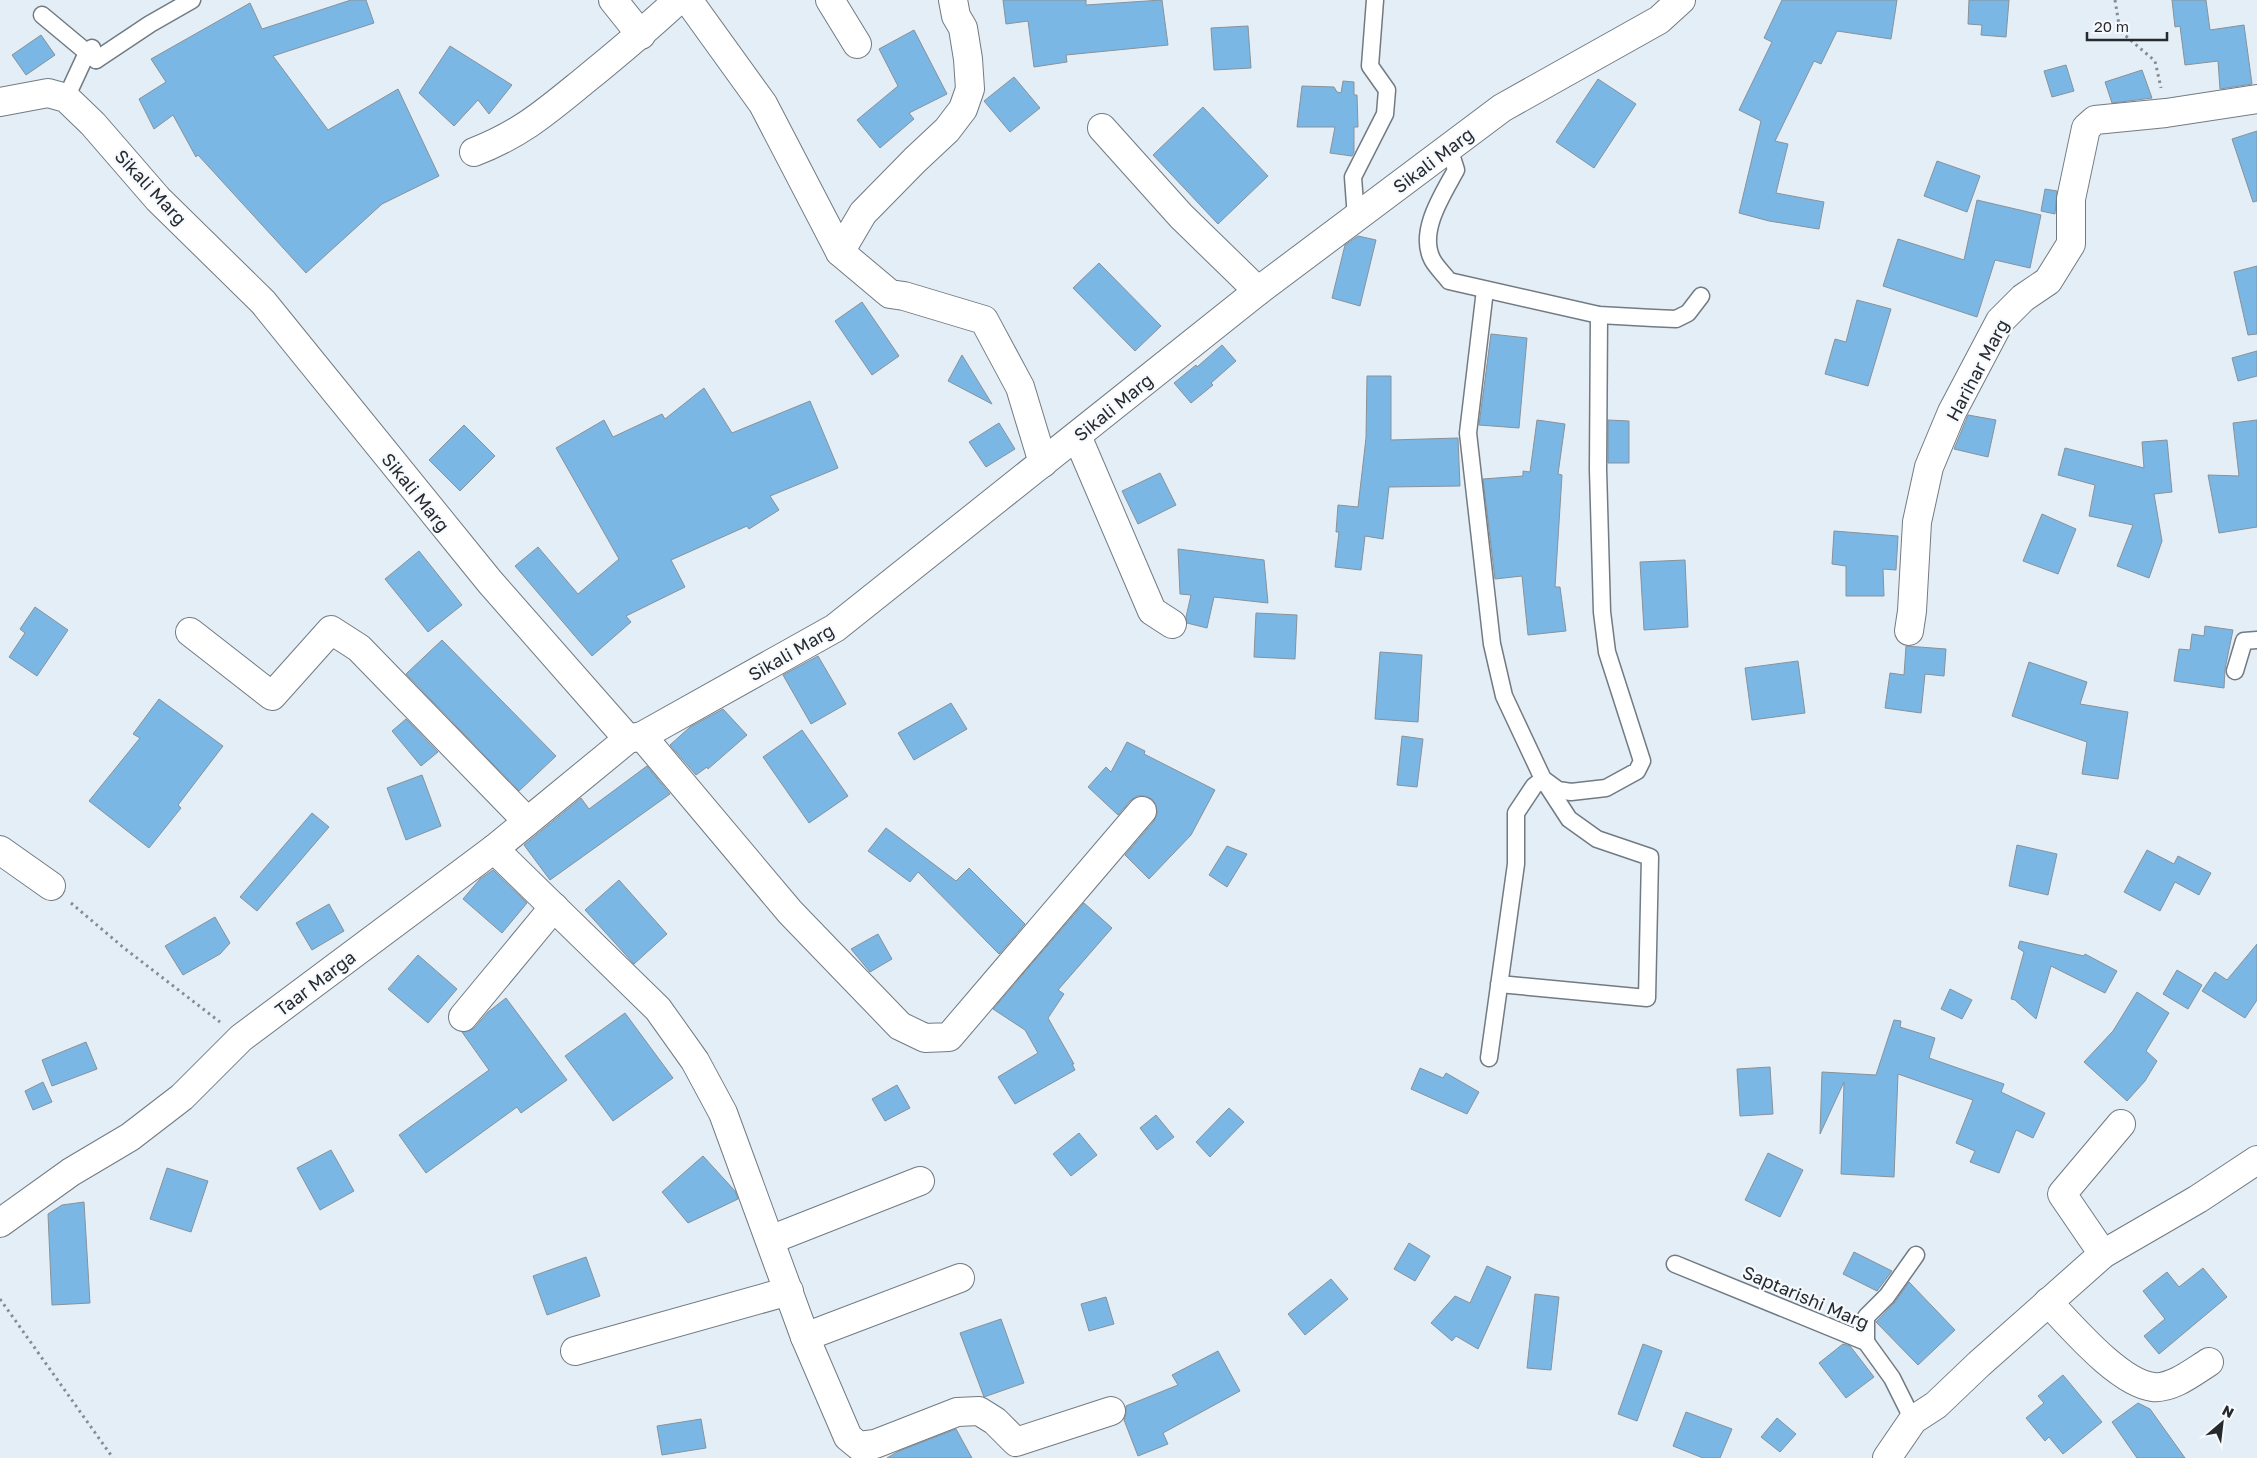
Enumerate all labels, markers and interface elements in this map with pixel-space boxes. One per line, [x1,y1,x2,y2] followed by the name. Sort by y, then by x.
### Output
[2087,10,2167,42] scale bar
[2094,17,2129,35] text: 20 m
[1388,123,1478,197] street label: Sikali Marg
[111,145,191,229] street label: Sikali Marg
[1941,315,2013,425] street label: Harihar Marg
[1069,369,1157,445] street label: Sikali Marg
[378,448,454,536] street label: Sikali Marg
[744,619,838,685] street label: Sikali Marg
[270,946,360,1020] street label: Taar Marga
[1739,1260,1873,1334] street label: Saptarishi Marg
[2197,1398,2247,1448] north arrow
[2220,1401,2237,1421] text: N

